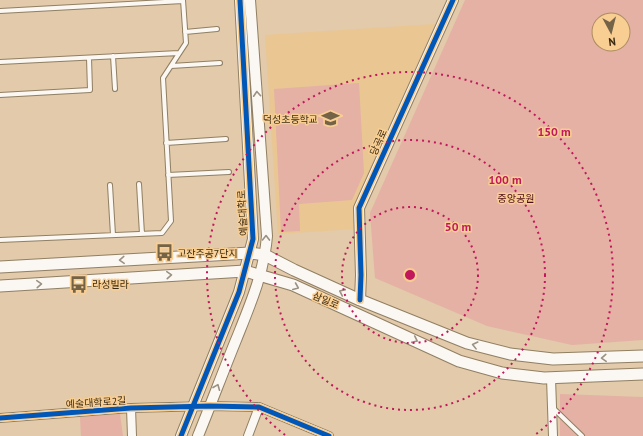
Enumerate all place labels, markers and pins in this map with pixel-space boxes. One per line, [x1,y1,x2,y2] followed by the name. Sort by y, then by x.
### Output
[321,109,341,129] school or university icon: 덕성초등학교
[263,113,318,126] place label: 덕성초등학교
[154,243,174,263] bus stop icon: 고잔주공7단지
[177,247,238,260] place label: 고잔주공7단지
[403,268,417,282] centre of rings
[69,274,89,294] bus stop icon: 라성빌라
[92,278,130,291] place label: 라성빌라

